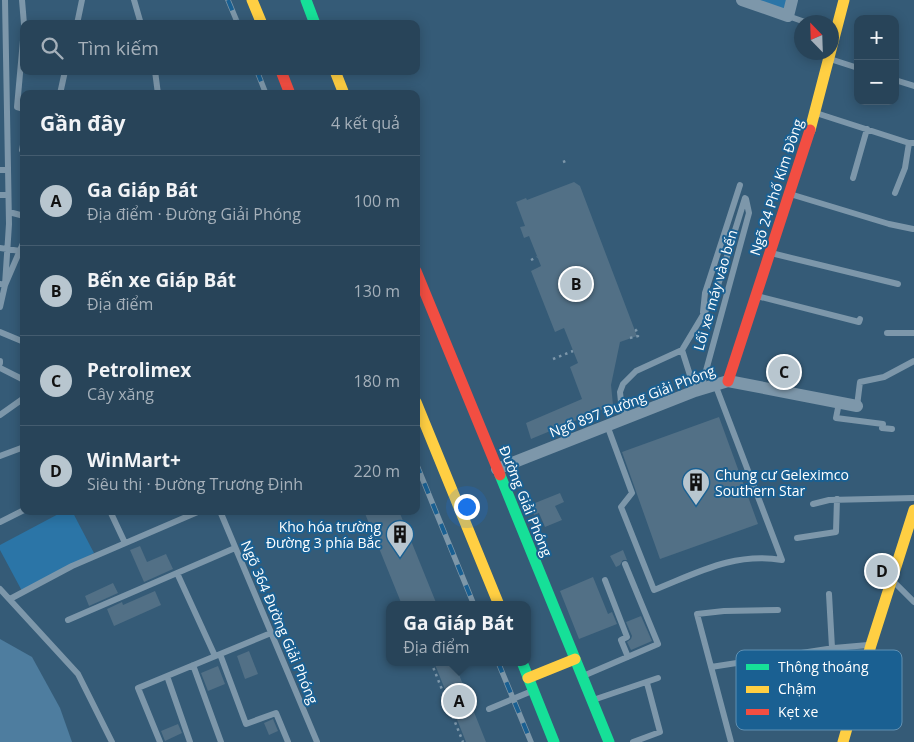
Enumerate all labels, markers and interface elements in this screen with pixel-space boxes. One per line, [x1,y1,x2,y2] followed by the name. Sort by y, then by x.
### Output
[794,15,839,60] north arrow
[854,15,899,105] map controls
[854,15,899,60] button: +
[20,20,420,75] search box
[38,34,66,62] icon: search
[78,35,159,61] text: Tìm kiếm
[854,60,899,105] button: −
[40,109,125,137] text: Gần đây
[331,112,400,134] text: 4 kết quả
[745,116,807,258] street label: Ngõ 24 Phố Kim Đồng
[87,177,198,203] text: Ga Giáp Bát
[50,190,62,212] text: A
[354,190,400,212] text: 100 m
[87,203,301,225] text: Địa điểm · Đường Giải Phóng
[689,227,741,353] street label: Lối xe máy vào bến
[560,265,592,303] pin: B
[87,267,236,293] text: Bến xe Giáp Bát
[51,280,61,302] text: B
[354,280,400,302] text: 130 m
[87,293,153,315] text: Địa điểm
[768,353,800,391] pin: C
[87,357,191,383] text: Petrolimex
[546,360,718,441] street label: Ngõ 897 Đường Giải Phóng
[51,370,61,392] text: C
[354,370,400,392] text: 180 m
[87,383,154,405] text: Cây xăng
[495,443,557,560] street label: Đường Giải Phóng
[87,447,181,473] text: WinMart+
[50,460,62,482] text: D
[354,460,400,482] text: 220 m
[715,465,849,500] place label: Chung cư Geleximco Southern Star
[681,467,711,506] building icon: Chung cư Geleximco Southern Star
[87,473,303,495] text: Siêu thị · Đường Trương Định
[454,494,480,520] your location
[266,517,381,552] place label: Kho hóa trường Đường 3 phía Bắc
[385,519,415,558] building icon: Kho hóa trường Đường 3 phía Bắc
[237,537,323,707] street label: Ngõ 364 Đường Giải Phóng
[866,552,898,590] pin: D
[386,601,531,666] popup
[403,610,514,636] text: Ga Giáp Bát
[403,636,470,658] text: Địa điểm
[736,650,902,730] legend
[778,657,869,676] text: Thông thoáng
[778,679,816,698] text: Chậm
[443,682,475,720] pin: A
[778,702,818,721] text: Kẹt xe

